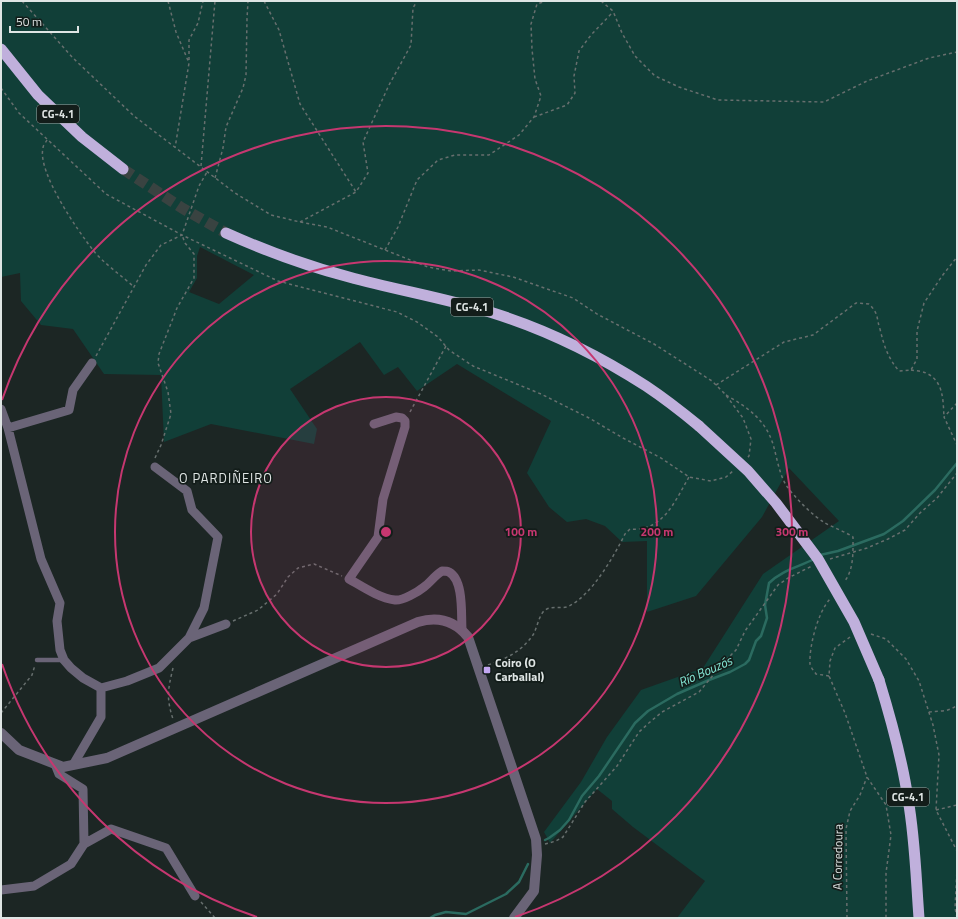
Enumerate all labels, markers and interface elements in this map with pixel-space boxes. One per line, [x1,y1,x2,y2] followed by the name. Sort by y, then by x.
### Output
[10,8,78,34] scale bar
[16,12,42,31] text: 50 m
[37,105,79,123] road number: CG-4.1
[451,298,493,316] road number: CG-4.1
[179,468,273,488] district label: O PARDIÑEIRO
[505,522,537,541] text: 100 m
[641,522,673,541] text: 200 m
[776,522,808,541] text: 300 m
[379,525,393,539] centre of rings
[675,650,736,692] water label: Río Bouzós
[495,653,545,686] place label: Coiro (O Carballal)
[482,665,492,675] marker: Coiro (O Carballal)
[887,788,929,806] road number: CG-4.1
[827,824,848,890] street label: A Corredoura

